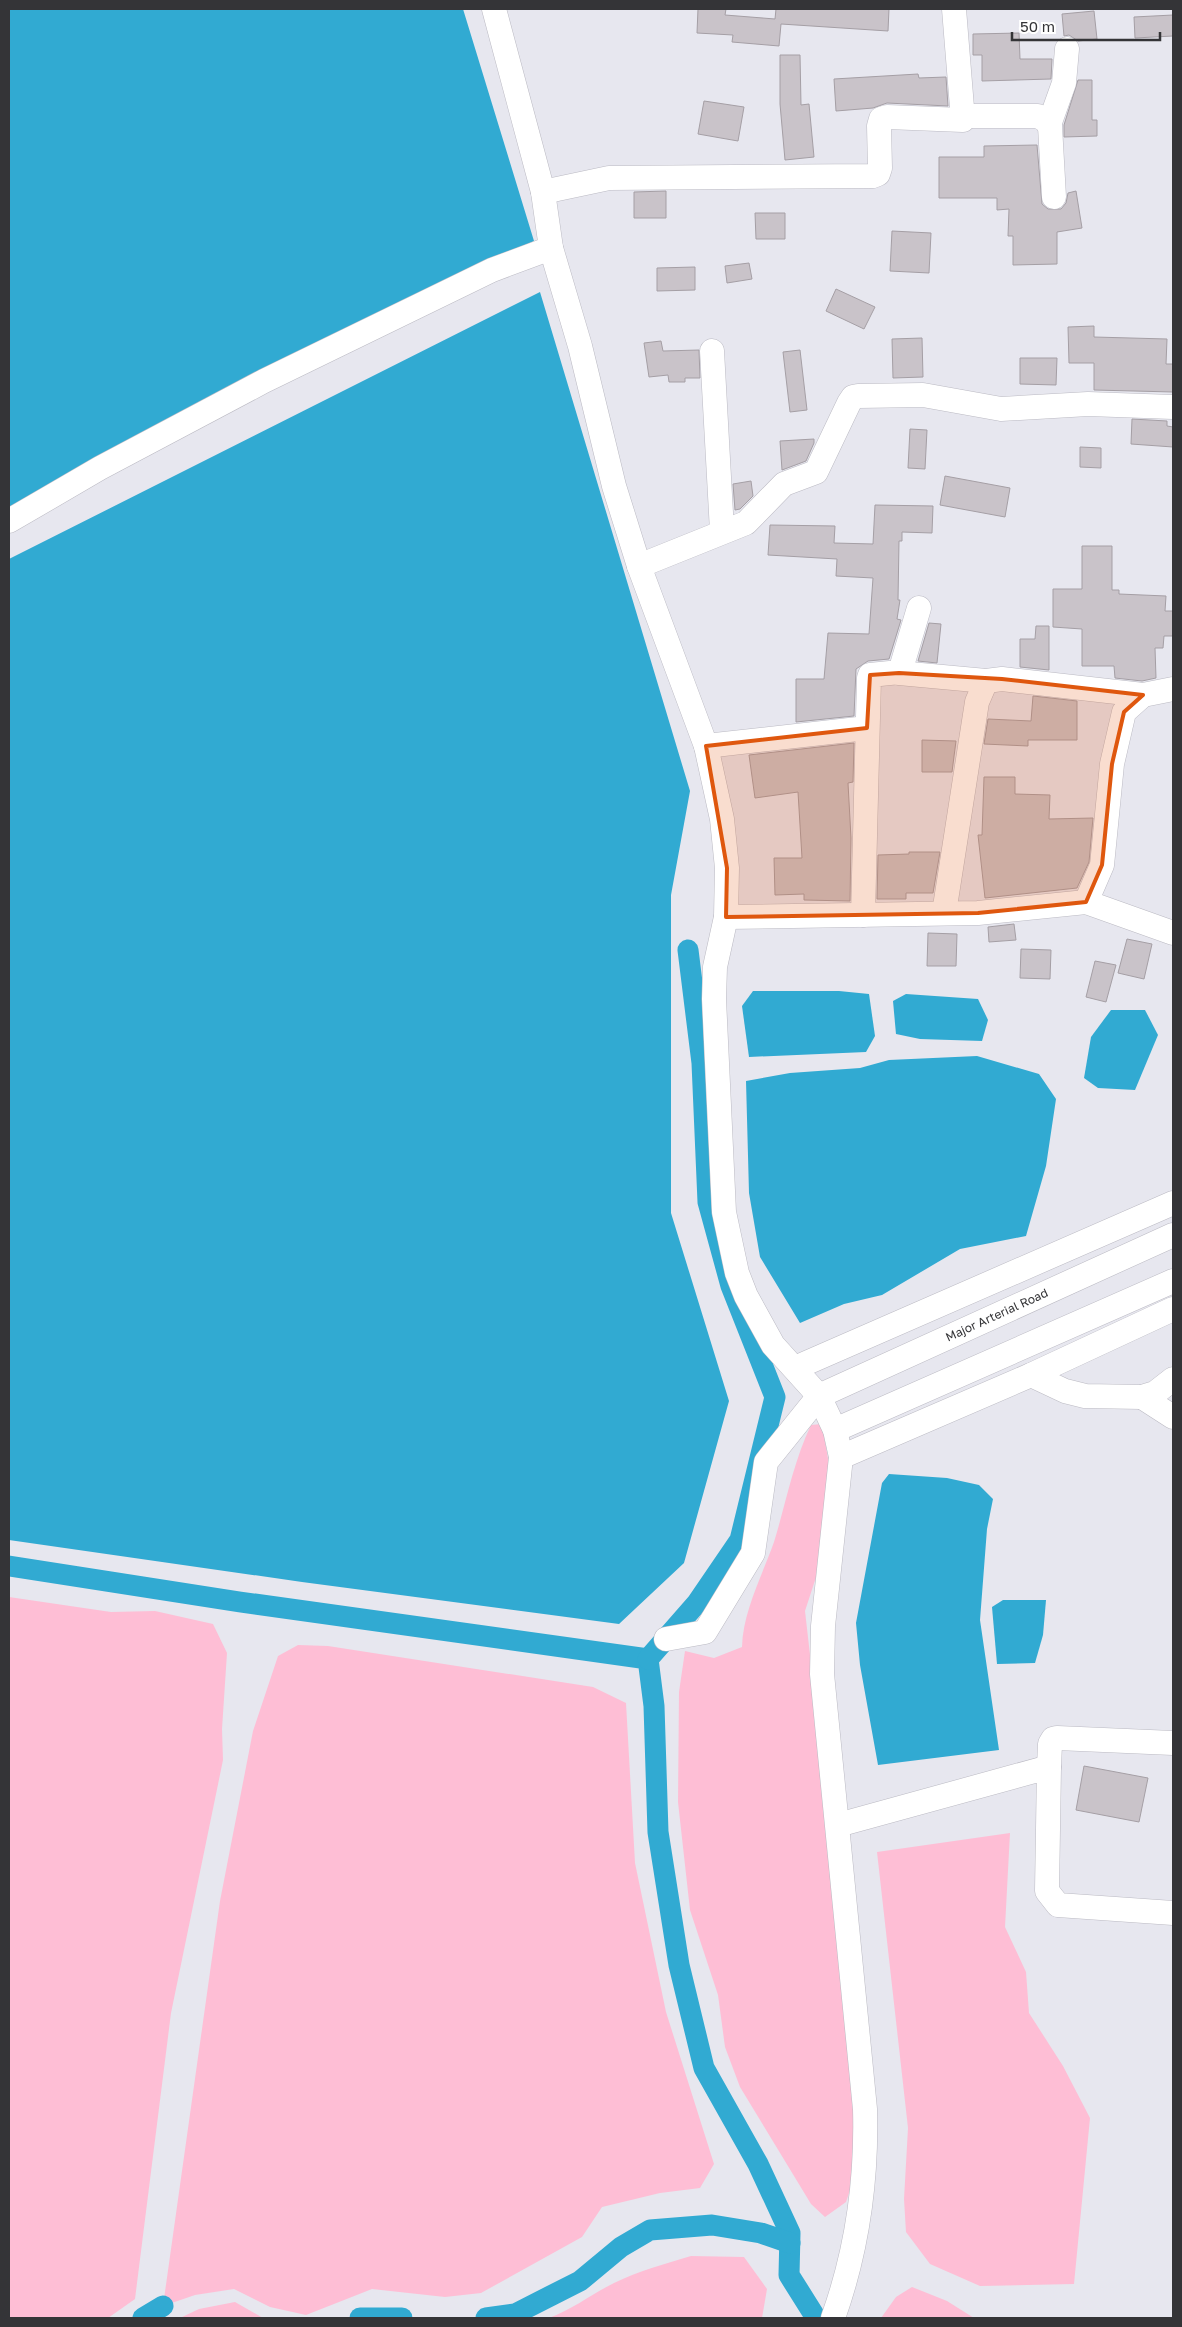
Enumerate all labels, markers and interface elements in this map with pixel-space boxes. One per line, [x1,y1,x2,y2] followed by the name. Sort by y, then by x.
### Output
[1012,10,1160,42] scale bar
[1020,17,1055,35] text: 50 m
[943,1285,1050,1344] street label: Major Arterial Road

